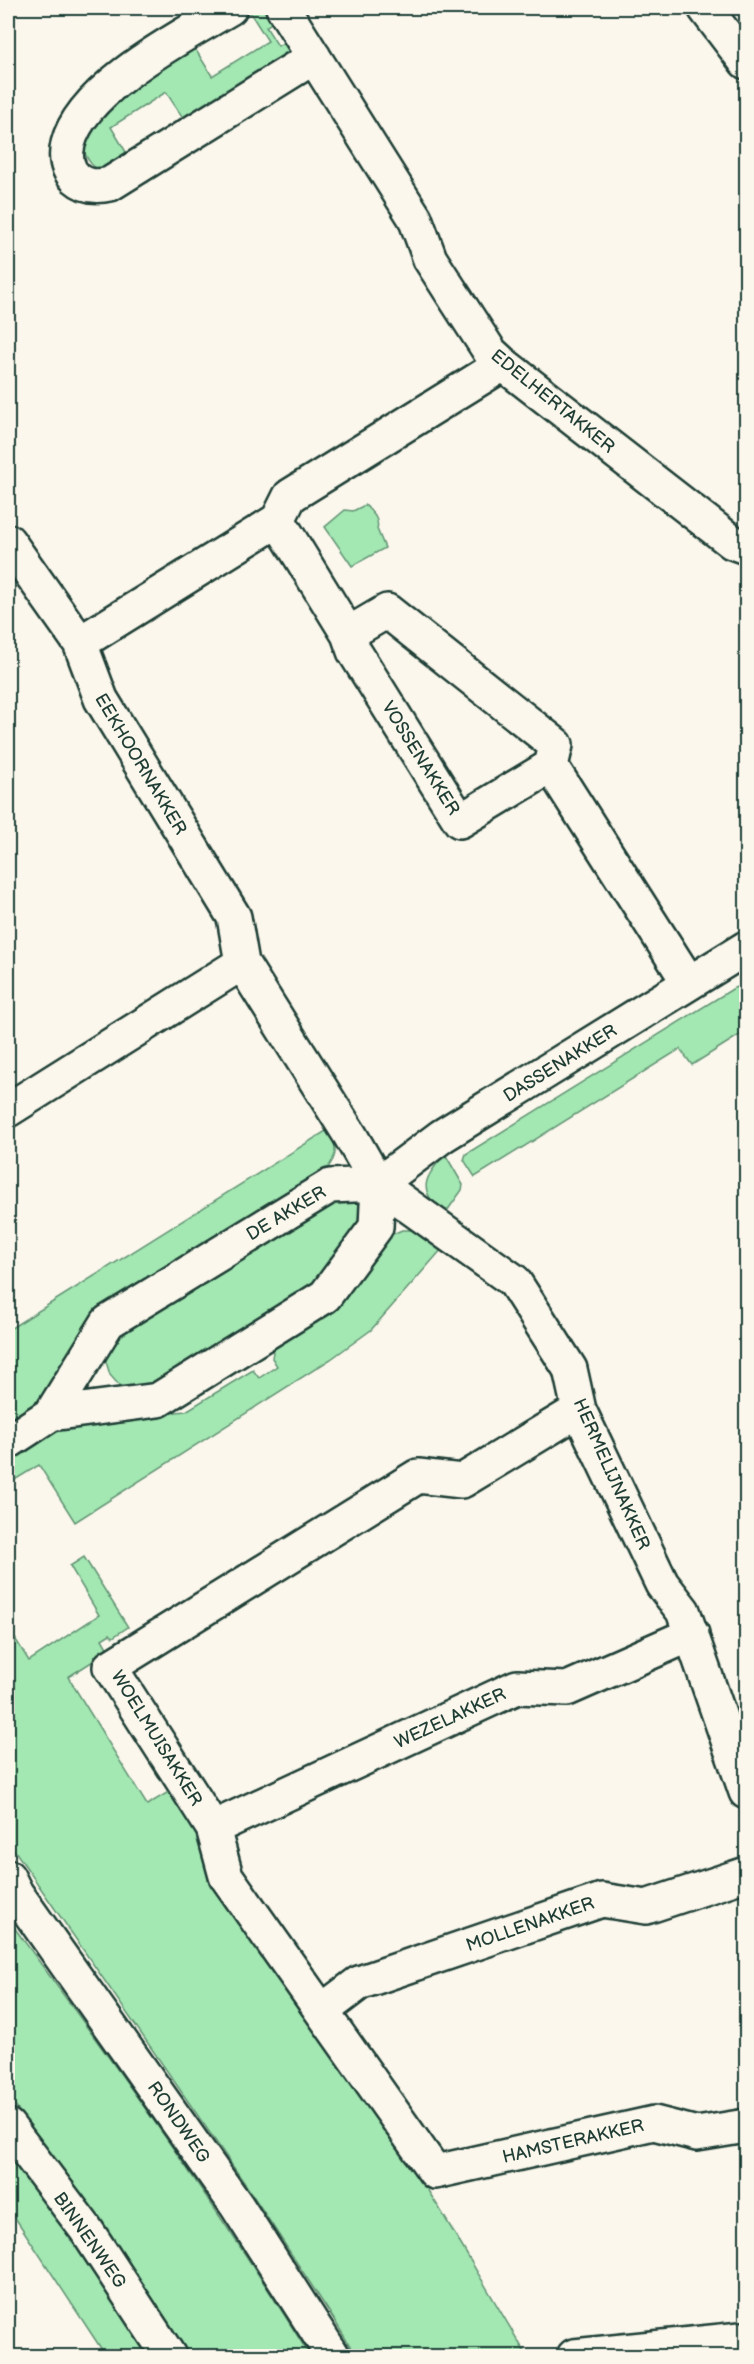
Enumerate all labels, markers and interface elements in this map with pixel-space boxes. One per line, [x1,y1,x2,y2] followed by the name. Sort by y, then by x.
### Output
[487,345,619,458] street label: EDELHERTAKKER
[90,690,191,839] street label: EEKHOORNAKKER
[377,697,464,819] street label: VOSSENAKKER
[500,1020,621,1107] street label: DASSENAKKER
[243,1181,330,1245] street label: DE AKKER
[569,1395,654,1553] street label: HERMELIJNAKKER
[106,1667,207,1810] street label: WOELMUISAKKER
[391,1683,509,1753] street label: WEZELAKKER
[463,1893,597,1956] street label: MOLLENAKKER
[143,2078,214,2167] street label: RONDWEG
[500,2115,646,2168] street label: HAMSTERAKKER
[49,2188,130,2292] street label: BINNENWEG

